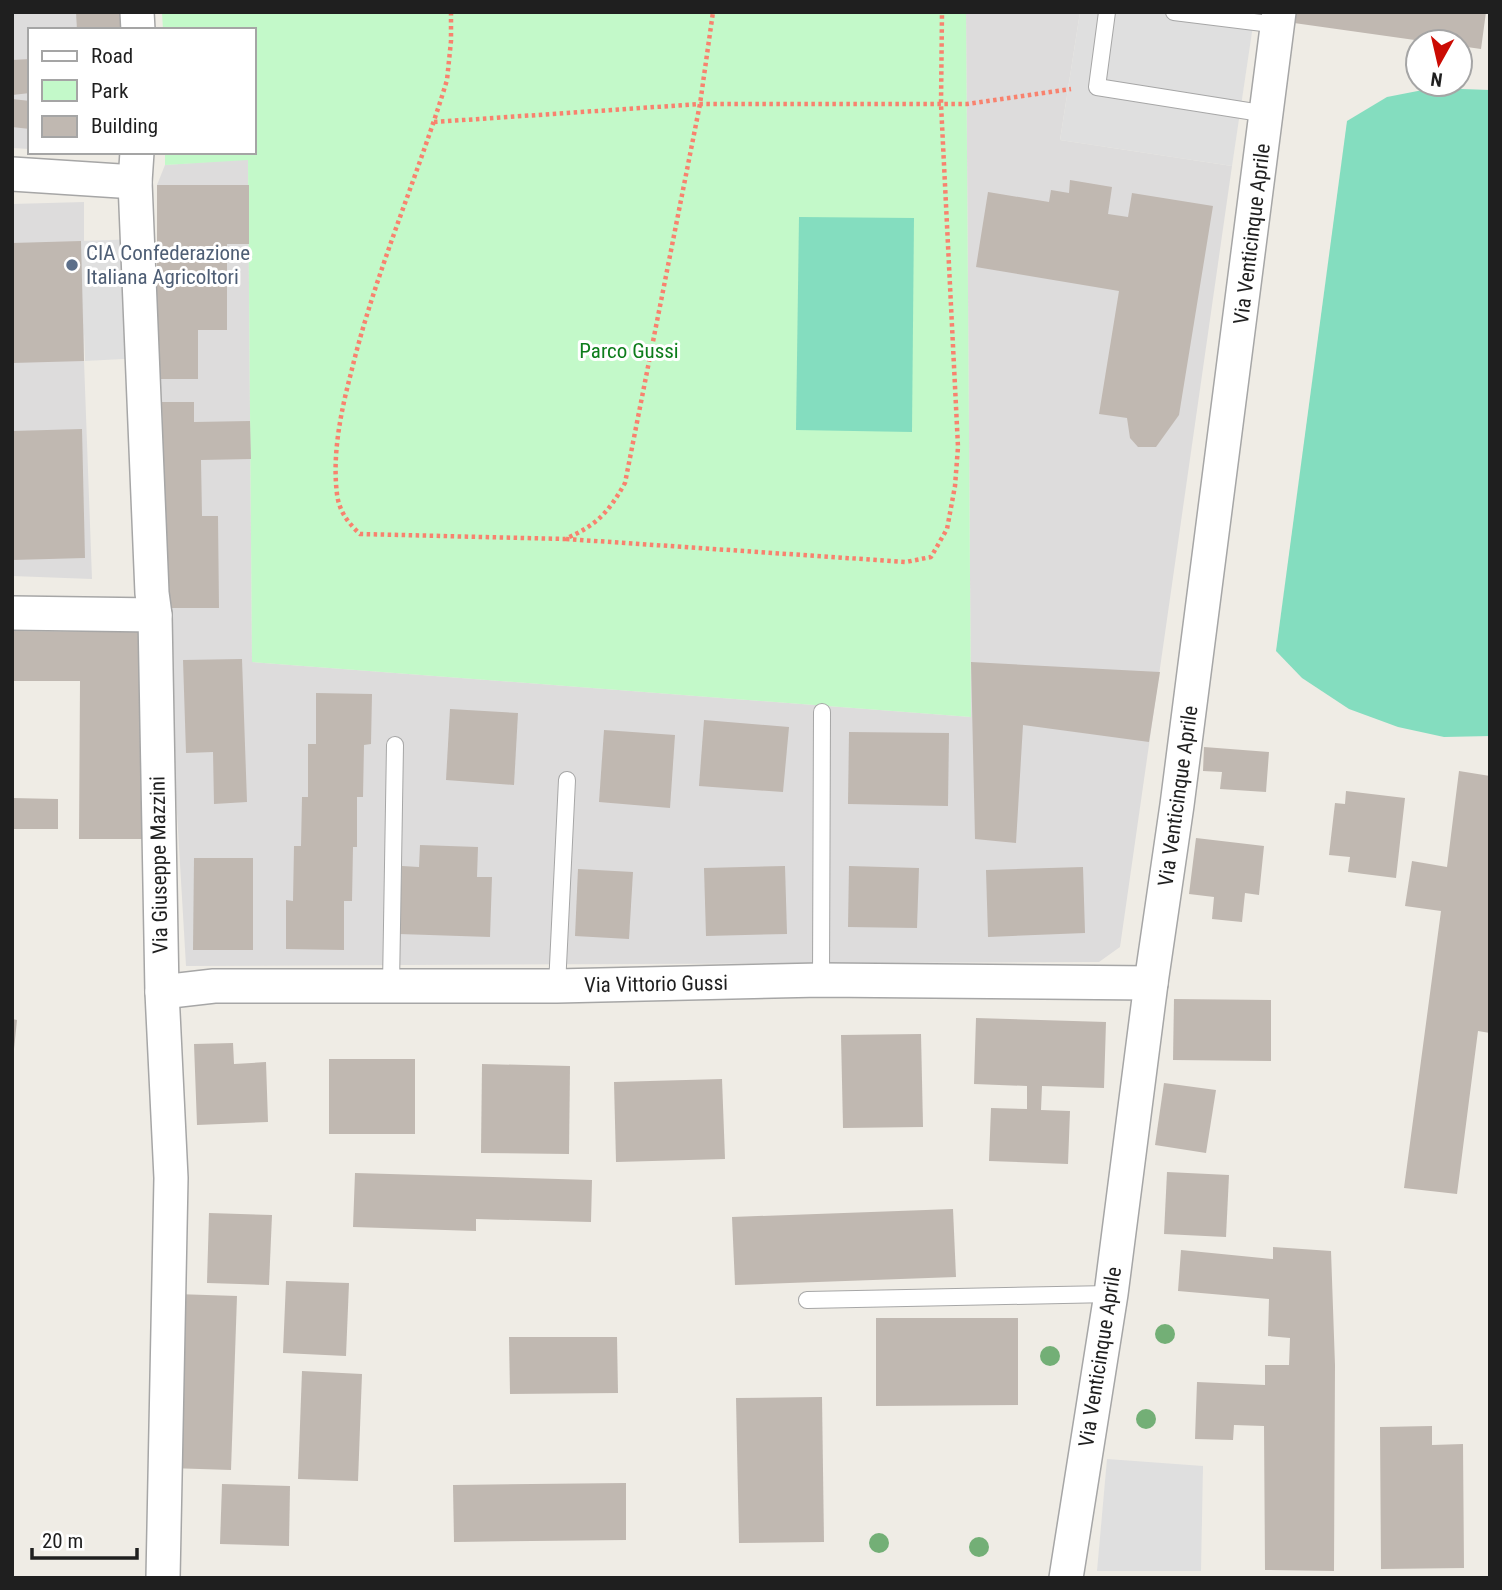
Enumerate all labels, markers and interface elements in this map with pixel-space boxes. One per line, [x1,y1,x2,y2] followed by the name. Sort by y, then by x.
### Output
[28,28,256,154] legend
[1404,28,1474,98] north arrow
[91,44,133,68] text: Road
[1429,67,1444,92] text: N
[91,79,129,103] text: Park
[91,114,158,138] text: Building
[1229,142,1275,326] street label: Via Venticinque Aprile
[86,241,250,289] place label: CIA Confederazione Italiana Agricoltori
[64,257,80,273] marker: CIA Confederazione Italiana Agricoltori
[579,339,679,363] park label: Parco Gussi
[1153,704,1203,888] street label: Via Venticinque Aprile
[145,776,173,954] street label: Via Giuseppe Mazzini
[584,971,728,997] street label: Via Vittorio Gussi
[1074,1265,1126,1449] street label: Via Venticinque Aprile
[32,1516,136,1560] scale bar
[42,1529,83,1553] text: 20 m

